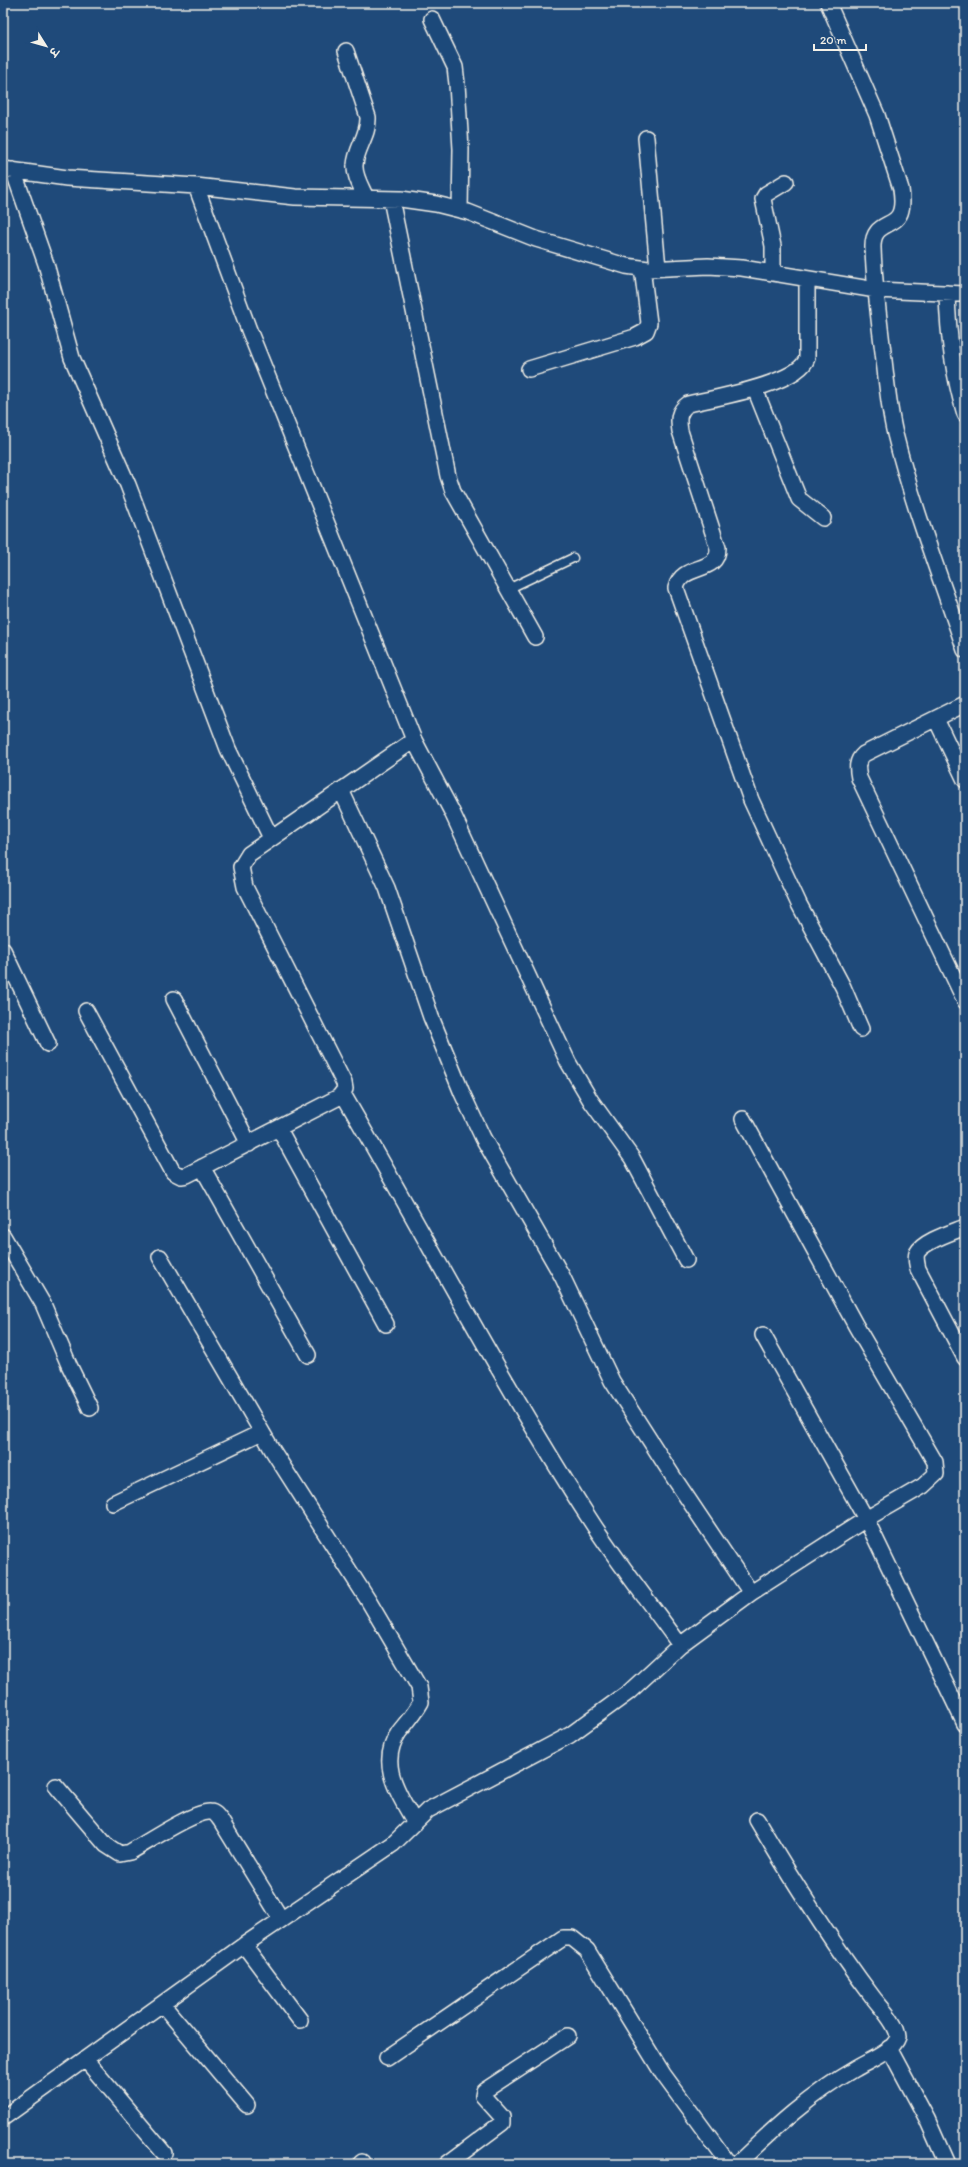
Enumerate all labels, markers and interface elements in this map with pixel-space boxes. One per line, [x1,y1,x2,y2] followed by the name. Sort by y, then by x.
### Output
[26,26,66,66] north arrow
[814,26,866,52] scale bar
[820,33,847,47] text: 20 m
[45,44,62,60] text: उ

